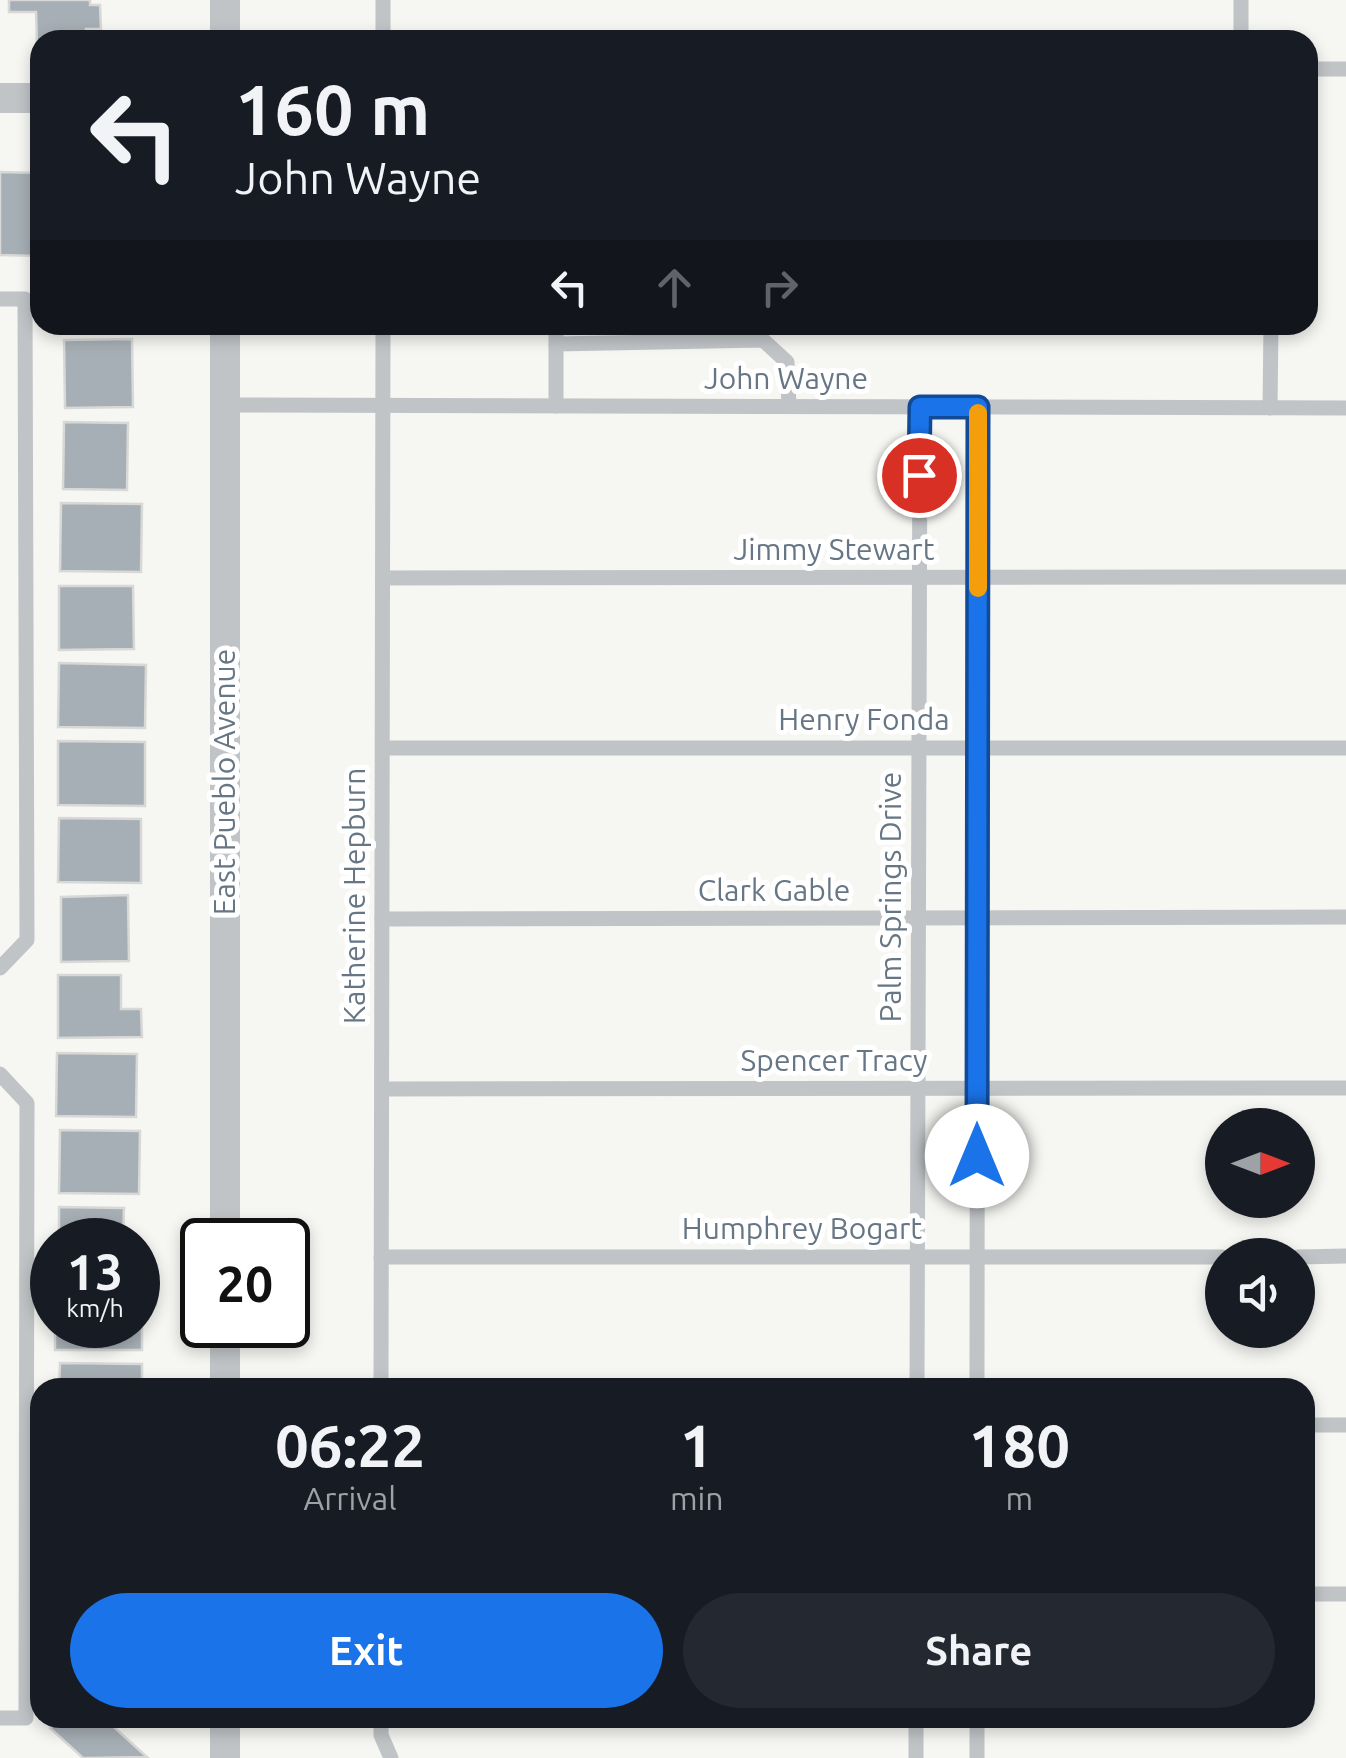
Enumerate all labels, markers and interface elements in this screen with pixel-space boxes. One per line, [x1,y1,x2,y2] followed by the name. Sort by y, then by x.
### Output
[70,70,200,200] icon: left
[235,70,430,148] text: 160 m
[235,152,481,203] text: John Wayne
[542,260,597,315] icon: left
[647,260,702,315] icon: ahead
[752,260,807,315] icon: right
[704,361,868,395] street label: John Wayne
[877,433,962,518] pin
[892,448,947,503] icon: arrive
[734,532,935,566] street label: Jimmy Stewart
[207,649,241,915] street label: East Pueblo Avenue
[778,702,950,736] street label: Henry Fonda
[337,768,371,1024] street label: Katherine Hepburn
[873,772,907,1022] street label: Palm Springs Drive
[698,873,850,907] street label: Clark Gable
[741,1043,927,1077] street label: Spencer Tracy
[925,1104,1029,1208] position arrow
[1205,1108,1315,1218] north arrow
[1205,1108,1315,1348] map controls
[682,1211,922,1245] street label: Humphrey Bogart
[180,1218,310,1348] speed limit sign: 20
[1205,1238,1315,1348] button: sound
[67,1243,123,1299] text: 13
[66,1294,124,1322] text: km/h
[275,1411,425,1478] text: 06:22
[680,1411,714,1478] text: 1
[969,1411,1070,1478] text: 180
[303,1480,397,1516] text: Arrival
[670,1480,724,1516] text: min
[1005,1480,1033,1516] text: m
[70,1593,663,1708] button: Exit
[683,1593,1275,1708] button: Share

